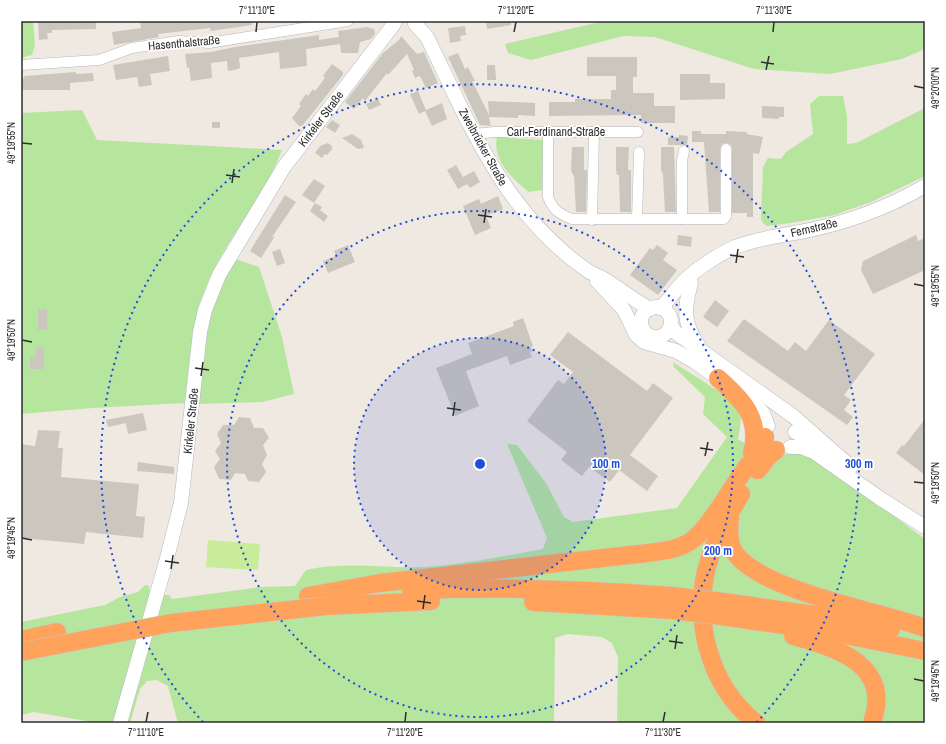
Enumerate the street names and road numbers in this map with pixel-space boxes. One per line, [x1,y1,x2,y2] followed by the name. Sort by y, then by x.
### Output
[147,32,221,54] street label: Hasenthalstraße
[295,88,347,150] street label: Kirkeler Straße
[455,105,511,189] street label: Zweibrücker Straße
[507,124,605,140] street label: Carl-Ferdinand-Straße
[789,215,839,241] street label: Fernstraße
[180,387,202,455] street label: Kirkeler Straße

